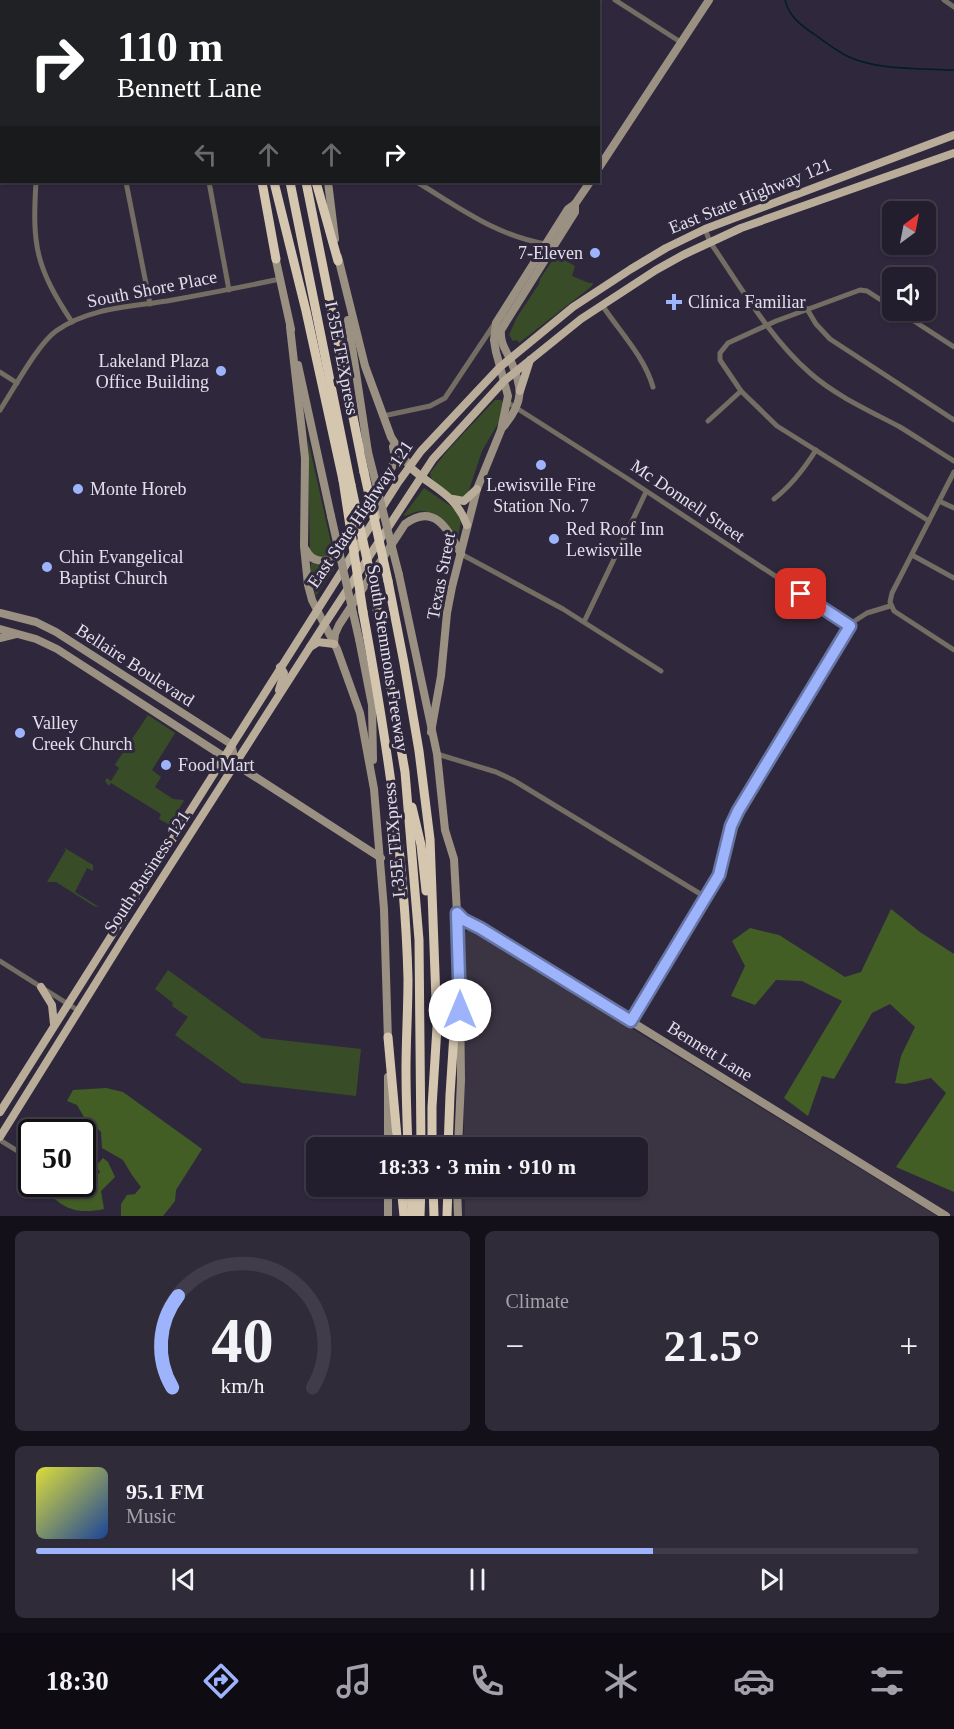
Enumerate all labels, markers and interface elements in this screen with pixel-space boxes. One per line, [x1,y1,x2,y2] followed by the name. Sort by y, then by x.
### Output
[18,24,96,102] icon: right
[117,24,223,70] text: 110 m
[117,73,262,103] text: Bennett Lane
[189,138,222,171] icon: left
[252,138,285,171] icon: ahead
[315,138,348,171] icon: ahead
[378,138,411,171] icon: right
[666,154,834,238] street label: East State Highway 121
[882,201,936,255] north arrow
[882,201,936,321] map controls
[518,243,583,263] place label: 7-Eleven
[588,246,602,260] marker: 7-Eleven
[85,267,219,311] street label: South Shore Place
[882,267,936,321] button: sound
[688,292,805,312] place label: Clínica Familiar
[665,293,683,311] marker: Clínica Familiar
[321,299,363,417] street label: I 35E TEXpress
[96,351,209,392] place label: Lakeland Plaza Office Building
[214,364,228,378] marker: Lakeland Plaza Office Building
[303,436,417,592] street label: East State Highway 121
[627,456,749,546] street label: Mc Donnell Street
[534,458,548,472] marker: Lewisville Fire Station No. 7
[486,475,596,516] place label: Lewisville Fire Station No. 7
[90,479,186,499] place label: Monte Horeb
[71,482,85,496] marker: Monte Horeb
[566,519,664,560] place label: Red Roof Inn Lewisville
[423,531,459,621] street label: Texas Street
[547,532,561,546] marker: Red Roof Inn Lewisville
[59,547,183,588] place label: Chin Evangelical Baptist Church
[40,560,54,574] marker: Chin Evangelical Baptist Church
[363,563,413,753] street label: South Stemmons Freeway
[775,568,826,619] pin
[784,577,817,610] icon: arrive
[72,619,198,711] street label: Bellaire Boulevard
[32,713,132,754] place label: Valley Creek Church
[13,726,27,740] marker: Valley Creek Church
[178,755,255,775] place label: Food Mart
[159,758,173,772] marker: Food Mart
[379,782,409,898] street label: I 35E TEXpress
[100,807,194,937] street label: South Business 121
[428,978,492,1042] position arrow
[664,1017,756,1085] street label: Bennett Lane
[18,1119,96,1197] speed limit sign: 50
[378,1154,576,1179] text: 18:33 · 3 min · 910 m
[506,1290,569,1312] text: Climate
[211,1306,273,1375] text: 40
[663,1321,760,1371] text: 21.5°
[506,1328,524,1364] text: −
[899,1328,918,1364] text: +
[220,1374,265,1398] text: km/h
[126,1479,204,1504] text: 95.1 FM
[126,1505,176,1527] text: Music
[167,1563,200,1596] icon: previous
[461,1563,494,1596] icon: pause
[755,1563,788,1596] icon: next
[200,1660,242,1702] icon: directions
[333,1660,375,1702] icon: music
[466,1660,508,1702] icon: phone
[600,1660,642,1702] icon: climate
[733,1660,775,1702] icon: car
[866,1660,908,1702] icon: filters
[46,1666,109,1696] text: 18:30

